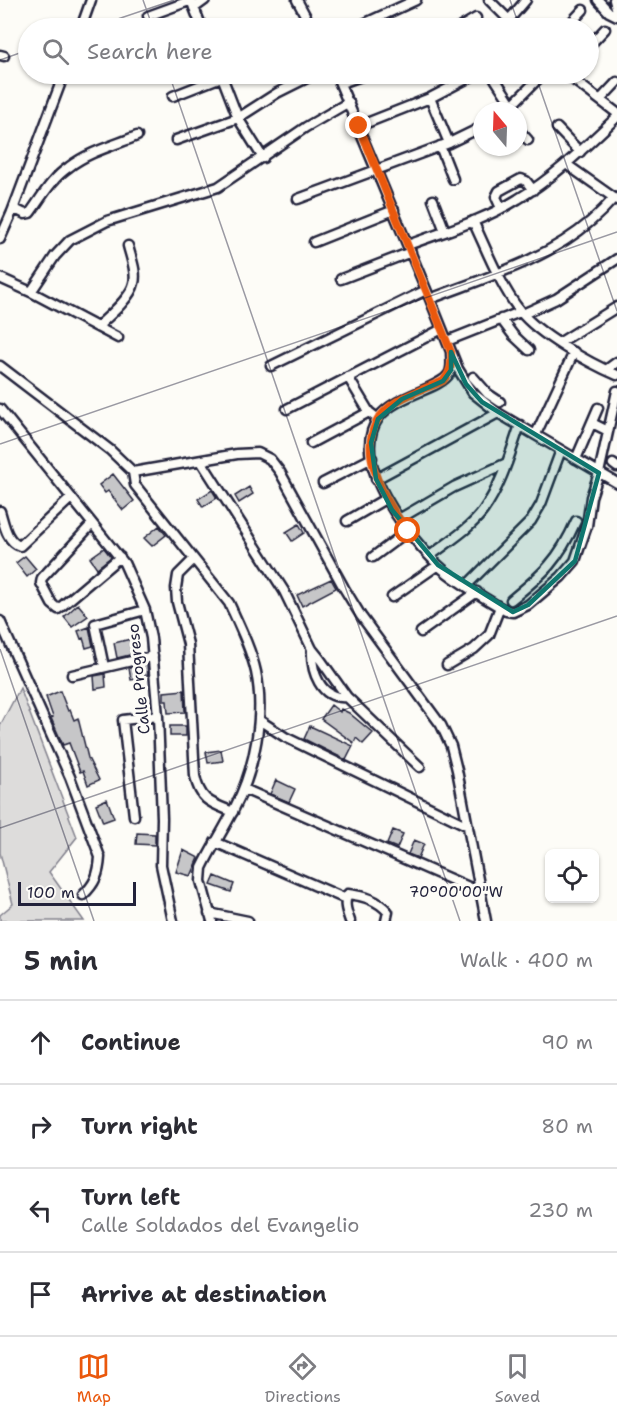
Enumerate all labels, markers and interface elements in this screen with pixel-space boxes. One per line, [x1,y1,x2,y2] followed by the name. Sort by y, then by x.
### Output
[18,18,599,84] search box
[39,35,72,68] icon: search
[87,37,213,66] text: Search here
[473,102,527,156] north arrow
[345,112,371,138] route end
[394,517,420,543] route start
[122,623,155,735] street label: Calle Progreso
[545,849,599,903] map controls
[545,849,599,903] button: locate
[18,879,136,906] scale bar
[27,882,75,903] text: 100 m
[409,882,503,902] text: 70°00'00"W
[24,943,98,978] text: 5 min
[460,947,593,973] text: Walk · 400 m
[24,1026,57,1059] icon: ahead
[81,1028,181,1057] text: Continue
[541,1029,593,1055] text: 90 m
[24,1110,57,1143] icon: right
[81,1112,198,1141] text: Turn right
[541,1113,593,1139] text: 80 m
[81,1183,180,1212] text: Turn left
[24,1194,57,1227] icon: left
[528,1197,593,1223] text: 230 m
[81,1212,359,1238] text: Calle Soldados del Evangelio
[24,1278,57,1311] icon: arrive
[81,1280,327,1309] text: Arrive at destination
[77,1350,111,1407] tab: Map
[265,1350,341,1407] tab: Directions
[495,1350,540,1407] tab: Saved

